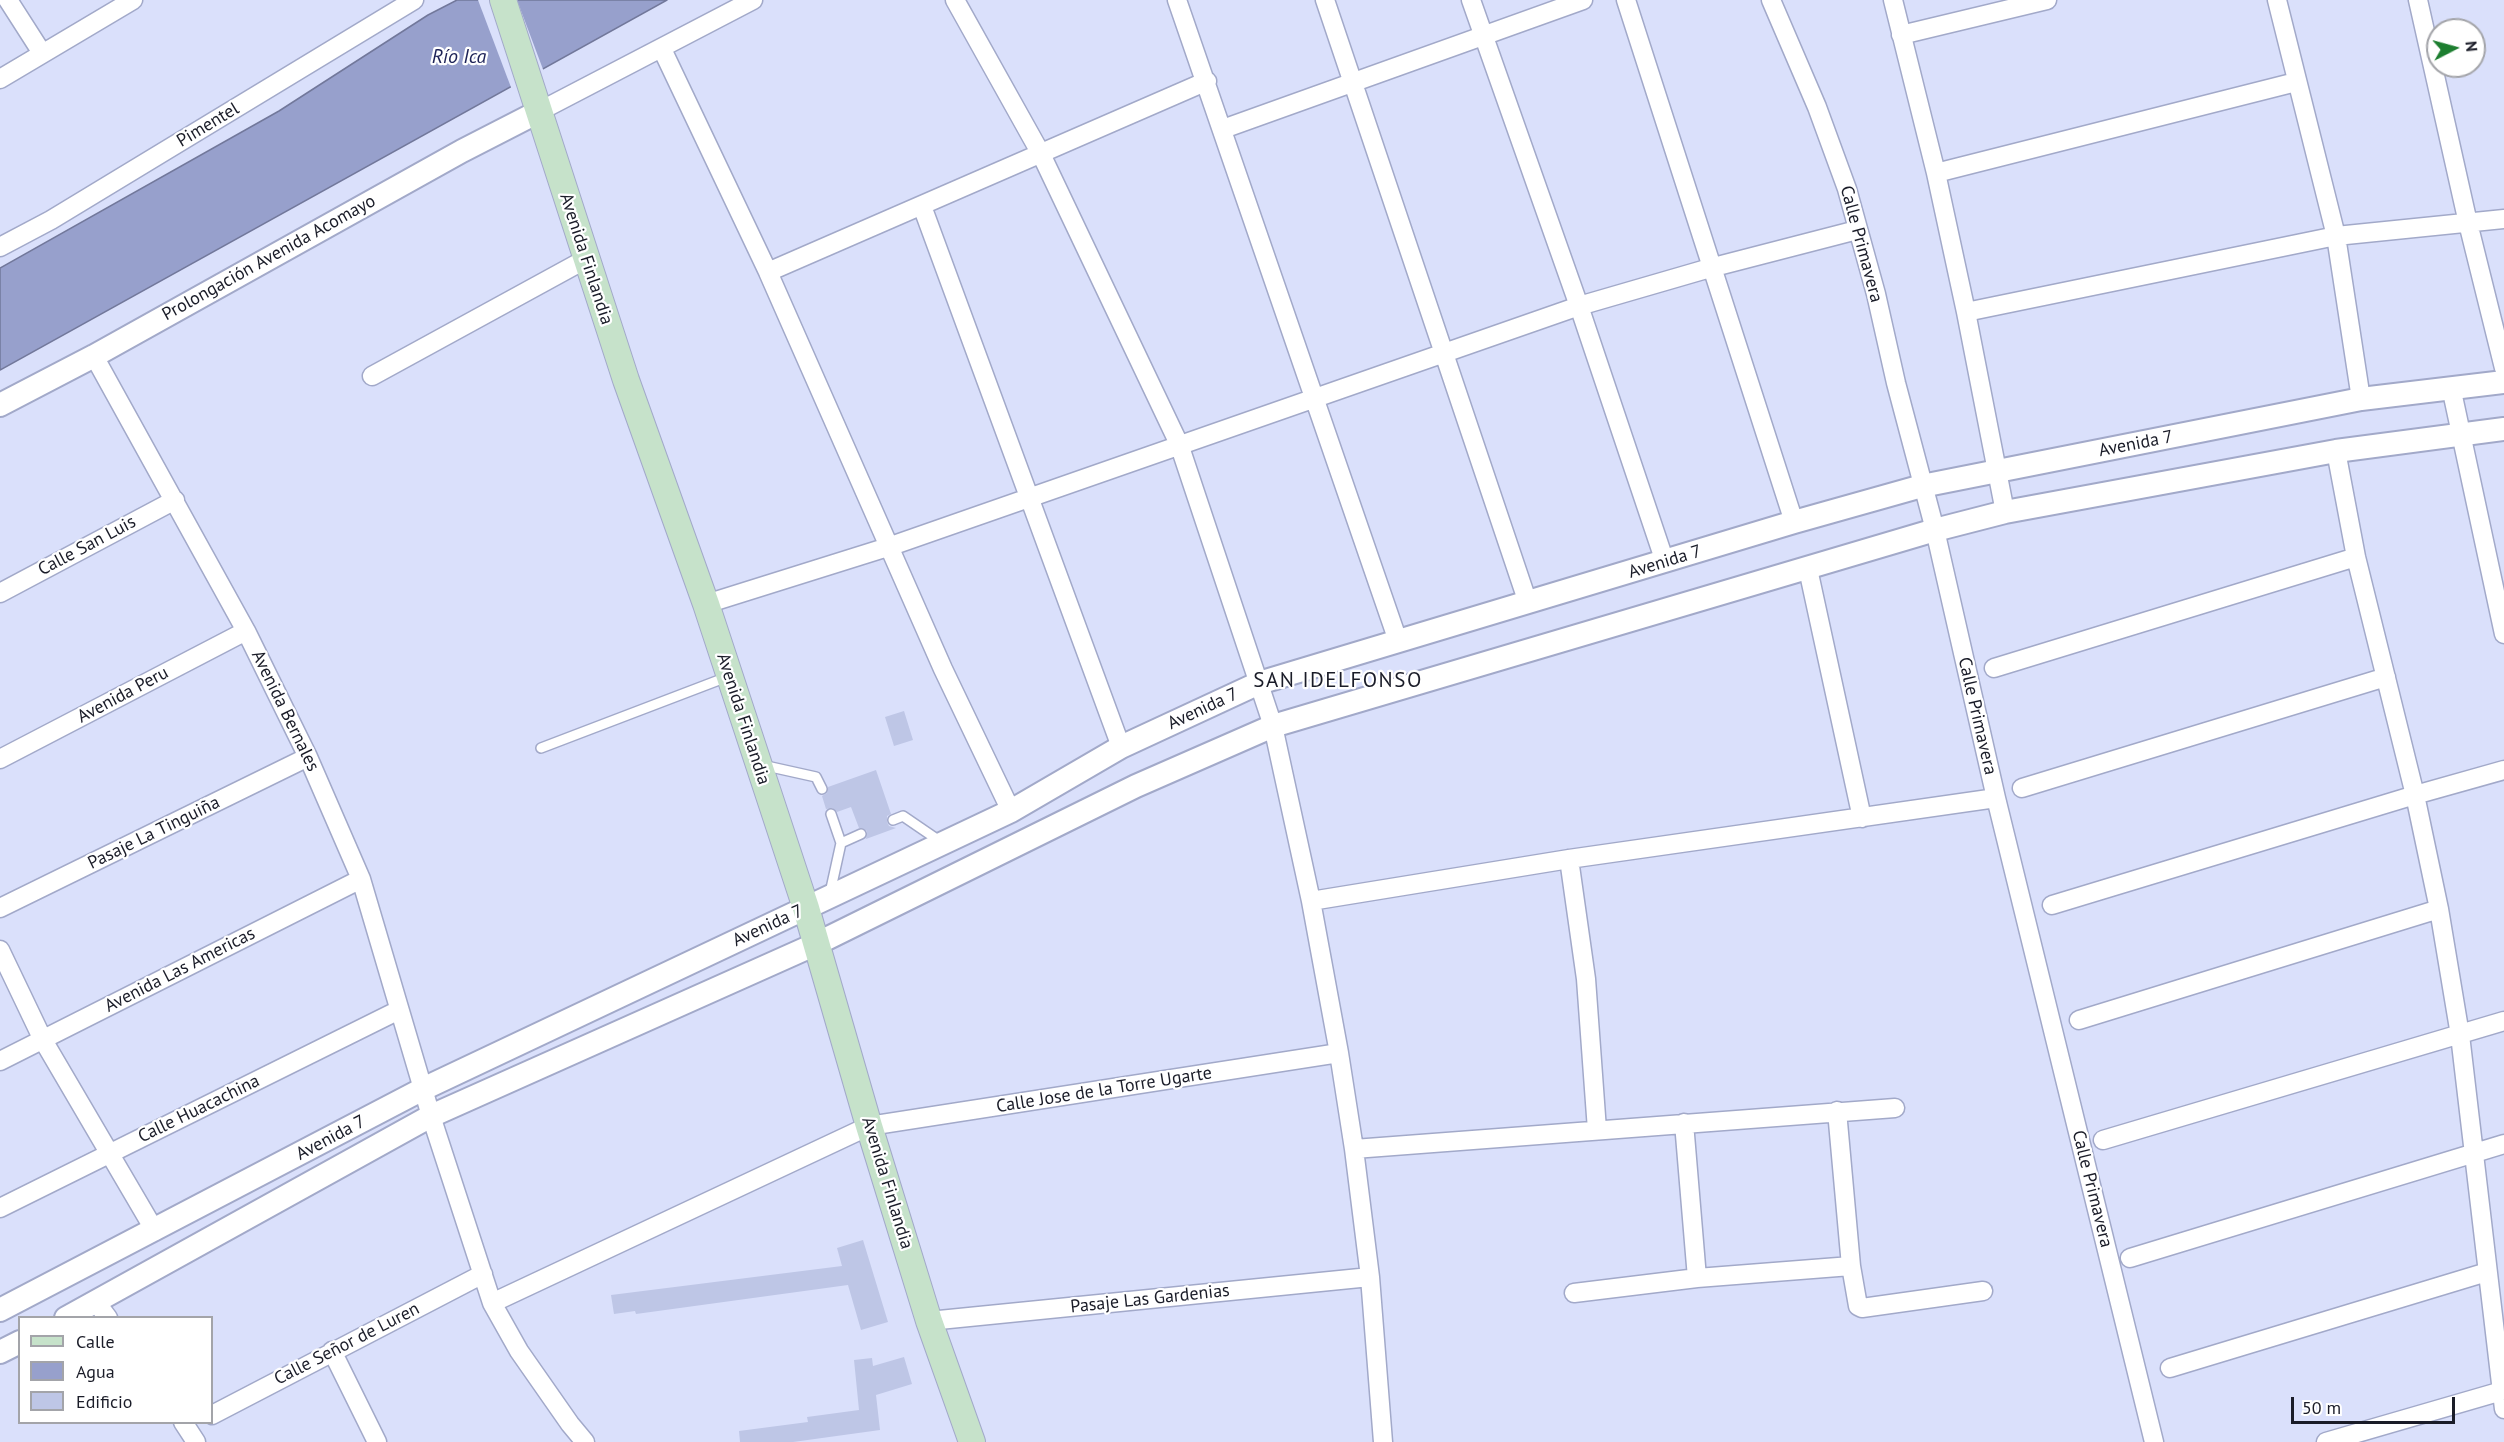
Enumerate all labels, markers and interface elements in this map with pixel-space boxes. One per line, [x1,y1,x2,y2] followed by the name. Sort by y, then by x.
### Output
[2426,18,2486,78] north arrow
[2461,40,2482,53] text: N
[432,45,486,69] water label: Río Ica
[173,98,243,152] street label: Pimentel
[1835,183,1887,305] street label: Calle Primavera
[159,190,379,326] street label: Prolongación Avenida Acomayo
[555,190,617,328] street label: Avenida Finlandia
[2097,426,2175,462] street label: Avenida 7
[34,511,140,581] street label: Calle San Luis
[1626,541,1704,583] street label: Avenida 7
[246,647,324,775] street label: Avenida Bernales
[712,650,774,788] street label: Avenida Finlandia
[1953,655,2001,777] street label: Calle Primavera
[74,662,172,728] street label: Avenida Peru
[1253,668,1423,694] district label: SAN IDELFONSO
[1164,683,1242,735] street label: Avenida 7
[85,792,223,874] street label: Pasaje La Tinguiña
[729,900,807,952] street label: Avenida 7
[101,923,259,1017] street label: Avenida Las Americas
[995,1062,1213,1118] street label: Calle Jose de la Torre Ugarte
[135,1070,263,1148] street label: Calle Huacachina
[293,1111,369,1165] street label: Avenida 7
[857,1114,917,1252] street label: Avenida Finlandia
[2067,1128,2117,1250] street label: Calle Primavera
[1069,1280,1231,1318] street label: Pasaje Las Gardenias
[271,1298,423,1390] street label: Calle Señor de Luren
[18,1316,213,1424] legend
[76,1330,115,1353] text: Calle
[76,1360,115,1383] text: Agua
[2294,1385,2458,1423] scale bar
[76,1390,132,1413] text: Edificio
[2302,1396,2341,1419] text: 50 m

